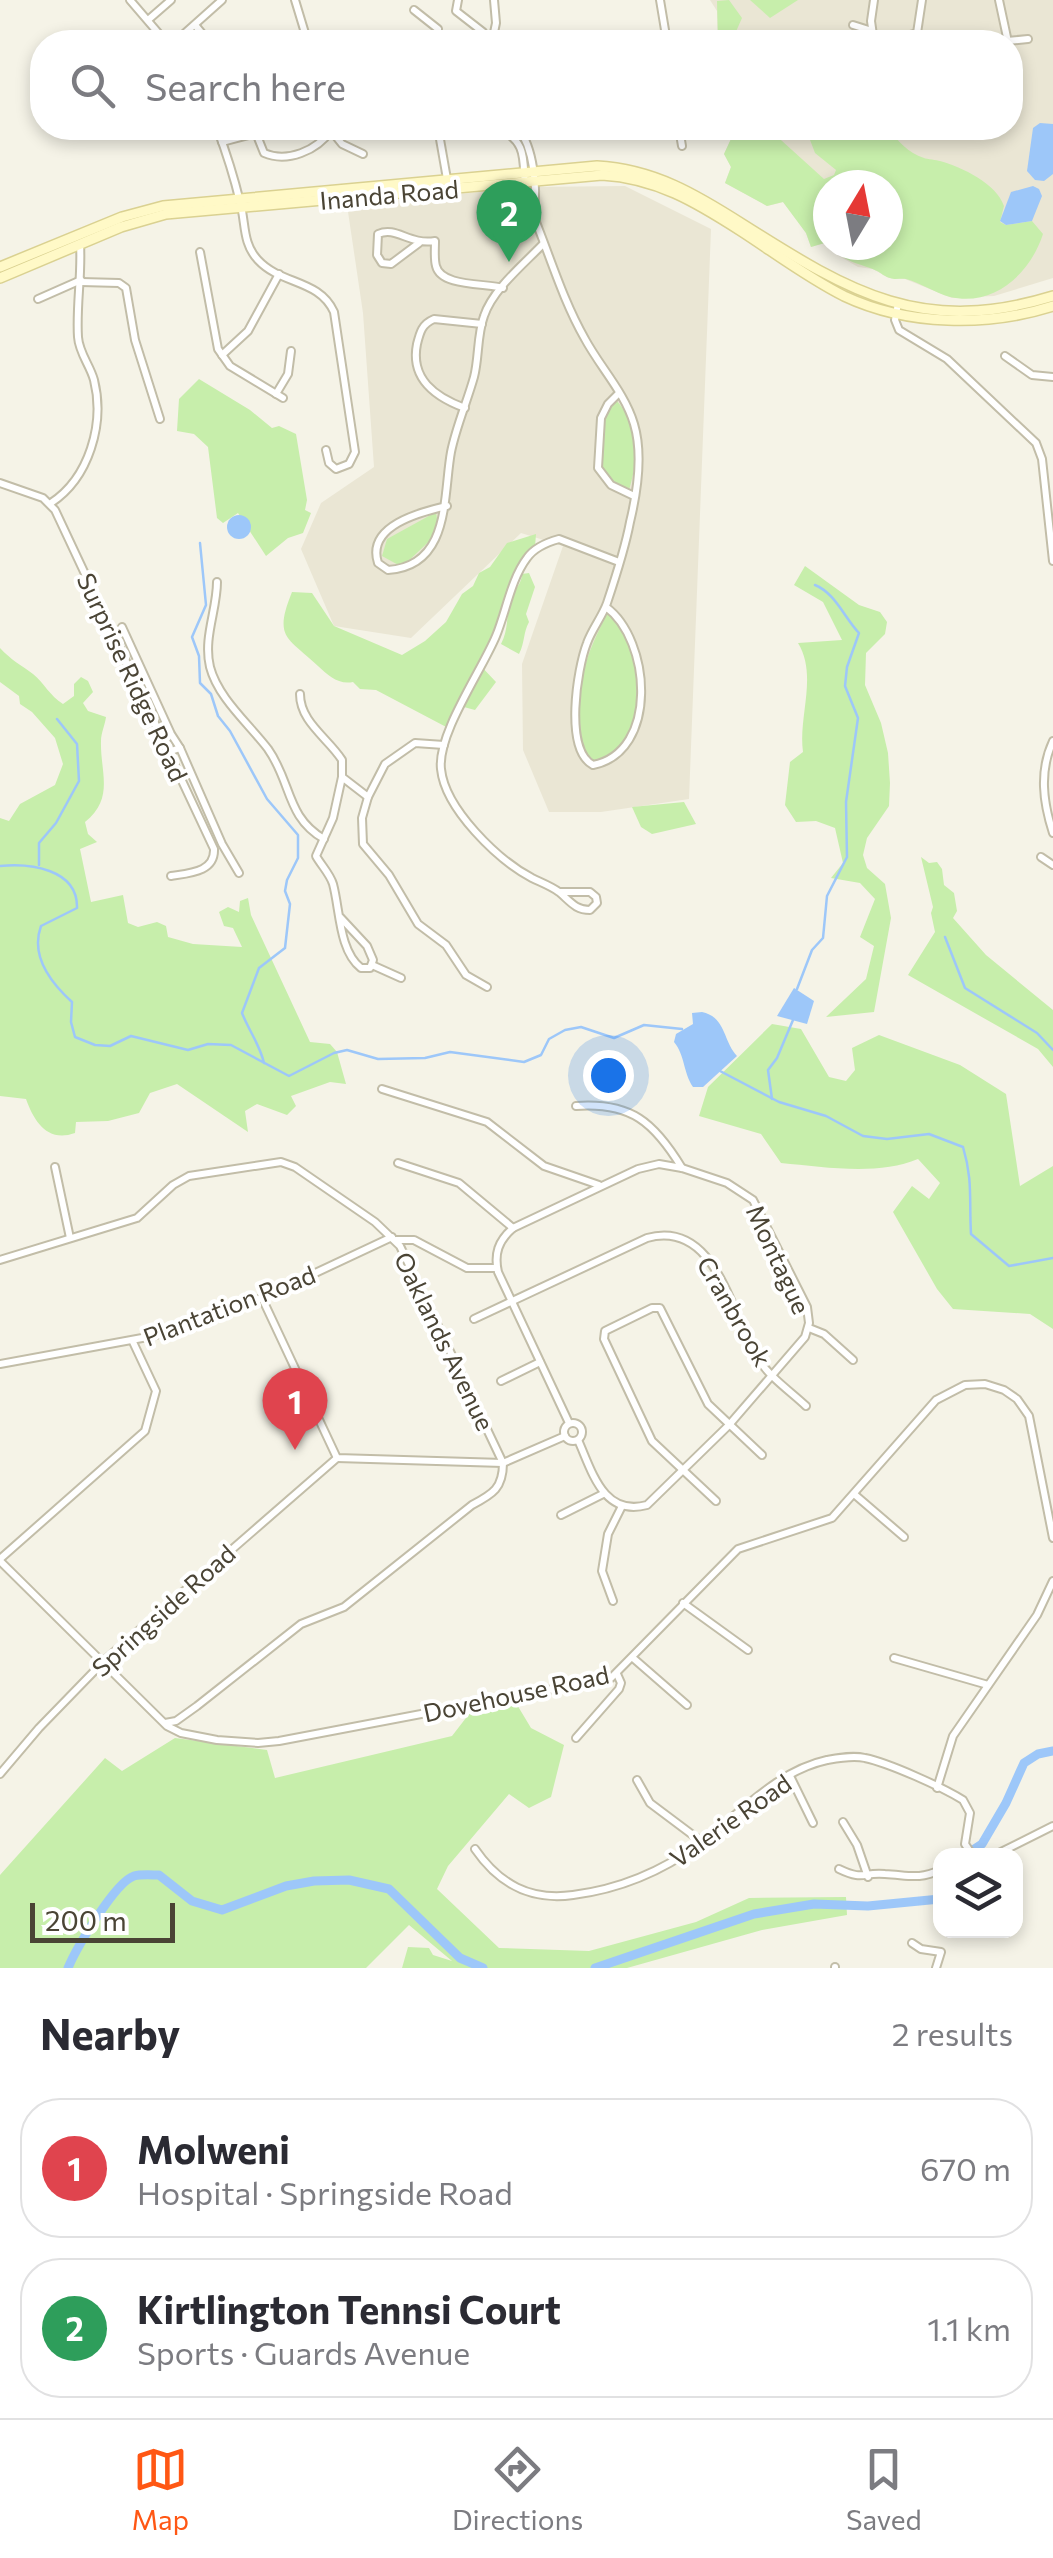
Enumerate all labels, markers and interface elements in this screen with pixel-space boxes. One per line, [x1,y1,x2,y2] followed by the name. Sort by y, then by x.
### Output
[30,30,1023,140] search box
[65,58,120,113] icon: search
[145,62,346,109] text: Search here
[813,170,903,260] north arrow
[318,173,460,215] street label: Inanda Road
[476,180,542,262] pin: 2
[72,568,194,786] street label: Surprise Ridge Road
[583,1050,634,1101] your location
[741,1200,817,1318] street label: Montague
[389,1247,501,1435] street label: Oaklands Avenue
[691,1251,779,1372] street label: Cranbrook
[139,1258,319,1352] street label: Plantation Road
[262,1368,328,1450] pin: 1
[85,1538,241,1682] street label: Springside Road
[420,1659,612,1727] street label: Dovehouse Road
[664,1767,796,1873] street label: Valerie Road
[933,1848,1023,1938] map controls
[933,1848,1023,1938] button: layers
[30,1898,175,1942] scale bar
[45,1903,127,1937] text: 200 m
[40,2007,180,2059] text: Nearby
[892,2013,1013,2053] text: 2 results
[137,2125,290,2172] text: Molweni
[67,2148,82,2188] text: 1
[920,2148,1011,2188] text: 670 m
[137,2172,513,2212] text: Hospital · Springside Road
[137,2285,561,2332] text: Kirtlington Tennsi Court
[65,2308,84,2348] text: 2
[927,2308,1011,2348] text: 1.1 km
[137,2332,470,2372] text: Sports · Guards Avenue
[131,2442,189,2536] tab: Map
[452,2442,583,2536] tab: Directions
[846,2442,922,2536] tab: Saved

